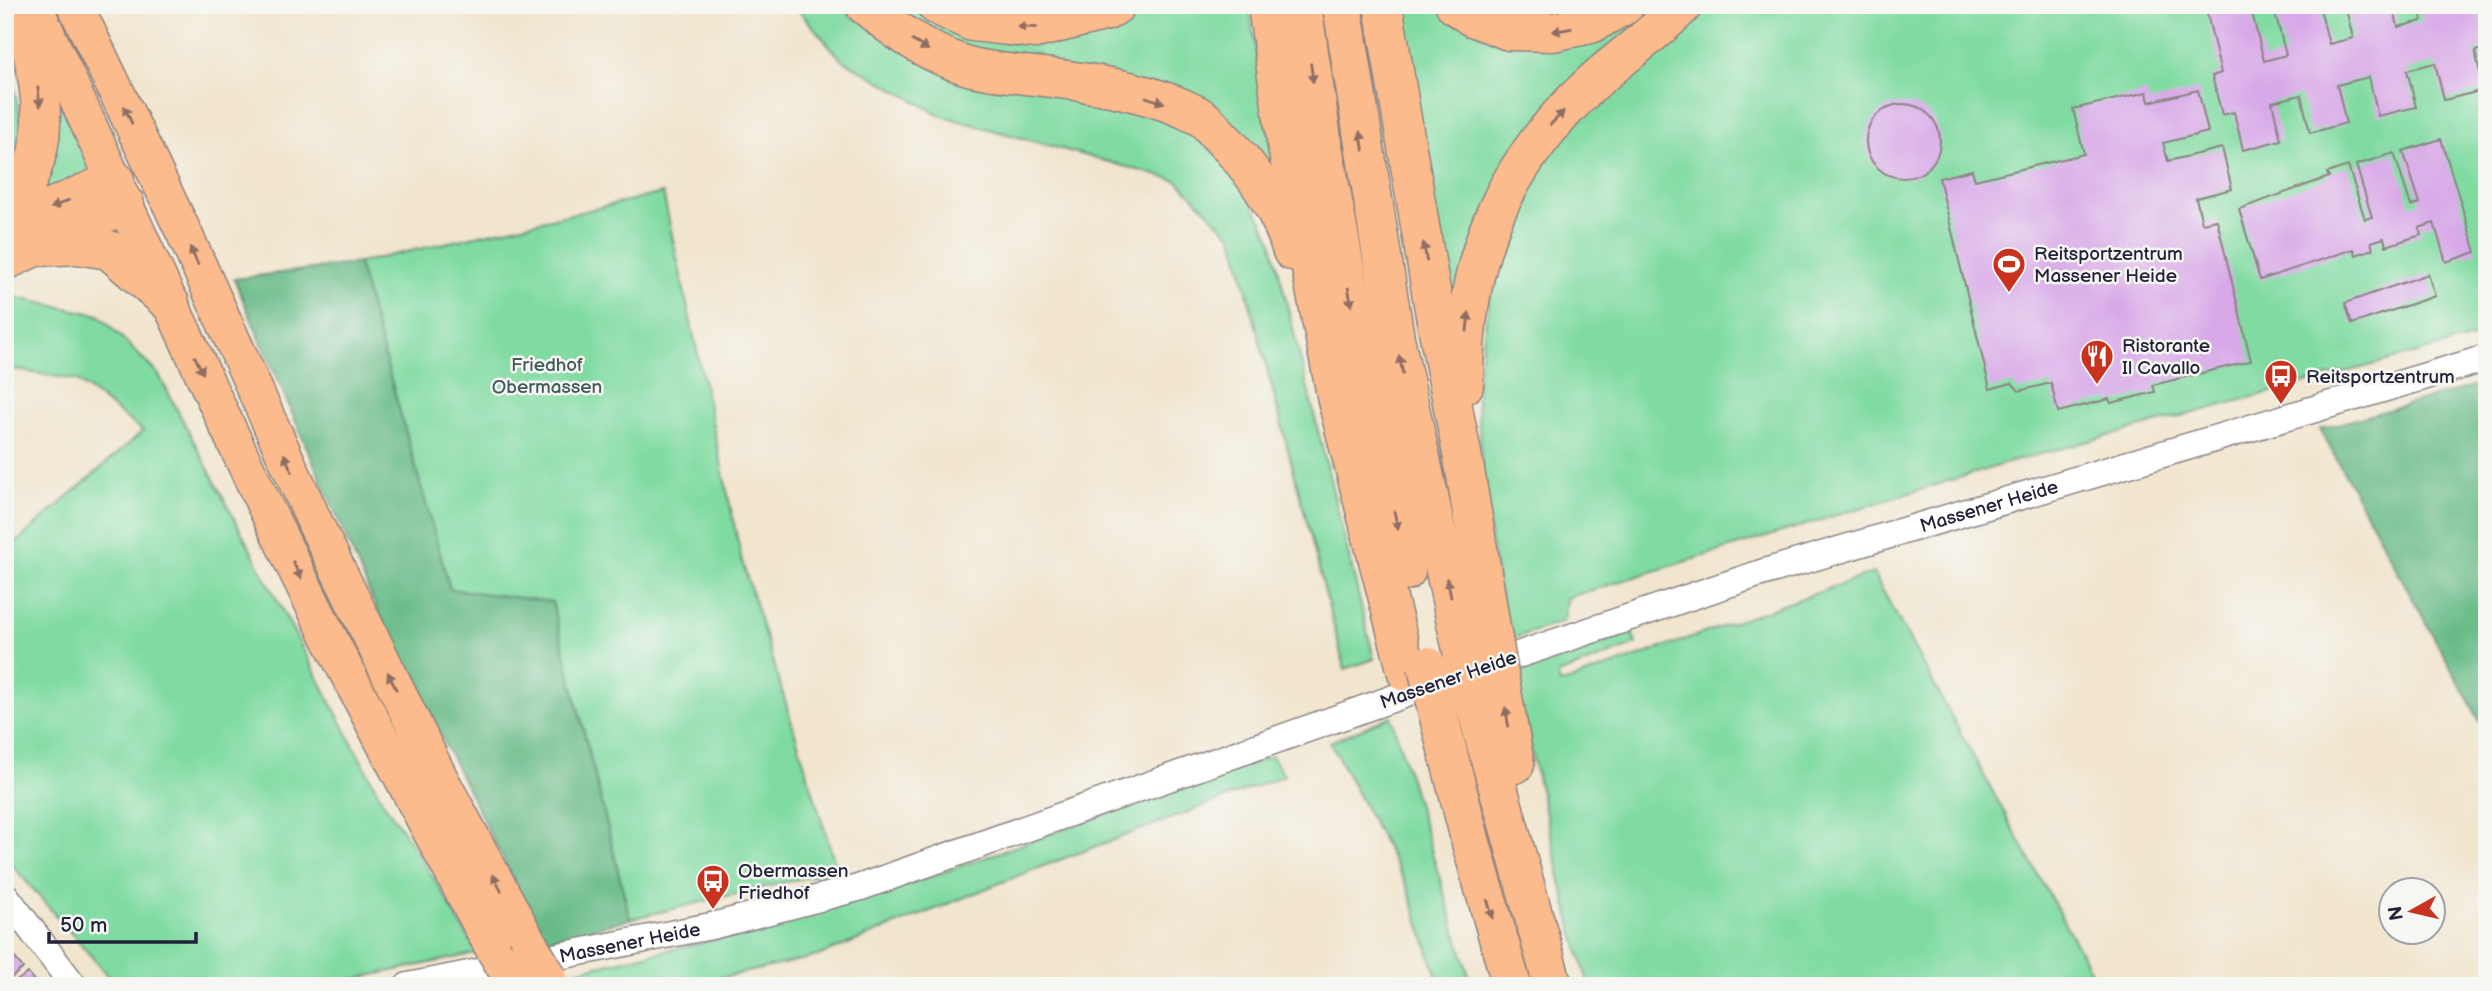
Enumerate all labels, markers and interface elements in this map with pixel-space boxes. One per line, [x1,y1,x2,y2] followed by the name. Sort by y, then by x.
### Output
[1016,21,1038,32] one-way arrow
[1551,25,1573,36] one-way arrow
[910,39,929,51] one-way arrow
[1307,62,1318,84] one-way arrow
[33,86,44,108] one-way arrow
[1145,95,1166,105] one-way arrow
[122,105,133,125] one-way arrow
[1549,110,1565,127] one-way arrow
[1356,130,1367,152] one-way arrow
[50,198,70,210] one-way arrow
[1419,241,1430,263] one-way arrow
[2034,243,2183,288] place label: Reitsportzentrum Massener Heide
[188,245,199,266] one-way arrow
[1990,245,2028,294] sports icon: Reitsportzentrum Massener Heide
[1345,286,1356,308] one-way arrow
[1462,311,1473,333] one-way arrow
[2122,335,2210,380] place label: Ristorante Il Cavallo
[2078,337,2116,386] restaurant icon: Ristorante Il Cavallo
[194,354,205,375] one-way arrow
[492,354,602,399] park label: Friedhof Obermassen
[1396,354,1407,376] one-way arrow
[2262,357,2300,406] bus stop icon: Reitsportzentrum
[2306,366,2455,389] place label: Reitsportzentrum
[282,453,294,473] one-way arrow
[1917,476,2061,538] street label: Massener Heide
[1390,509,1401,531] one-way arrow
[291,560,303,580] one-way arrow
[1443,577,1454,599] one-way arrow
[1377,646,1520,715] street label: Massener Heide
[386,671,398,691] one-way arrow
[1501,705,1512,727] one-way arrow
[738,860,849,905] place label: Obermassen Friedhof
[694,862,732,911] bus stop icon: Obermassen Friedhof
[491,873,503,893] one-way arrow
[2376,876,2446,946] north arrow
[1485,898,1496,920] one-way arrow
[49,900,196,944] scale bar
[2384,904,2409,922] text: N
[60,913,107,938] text: 50 m
[558,918,702,969] street label: Massener Heide

